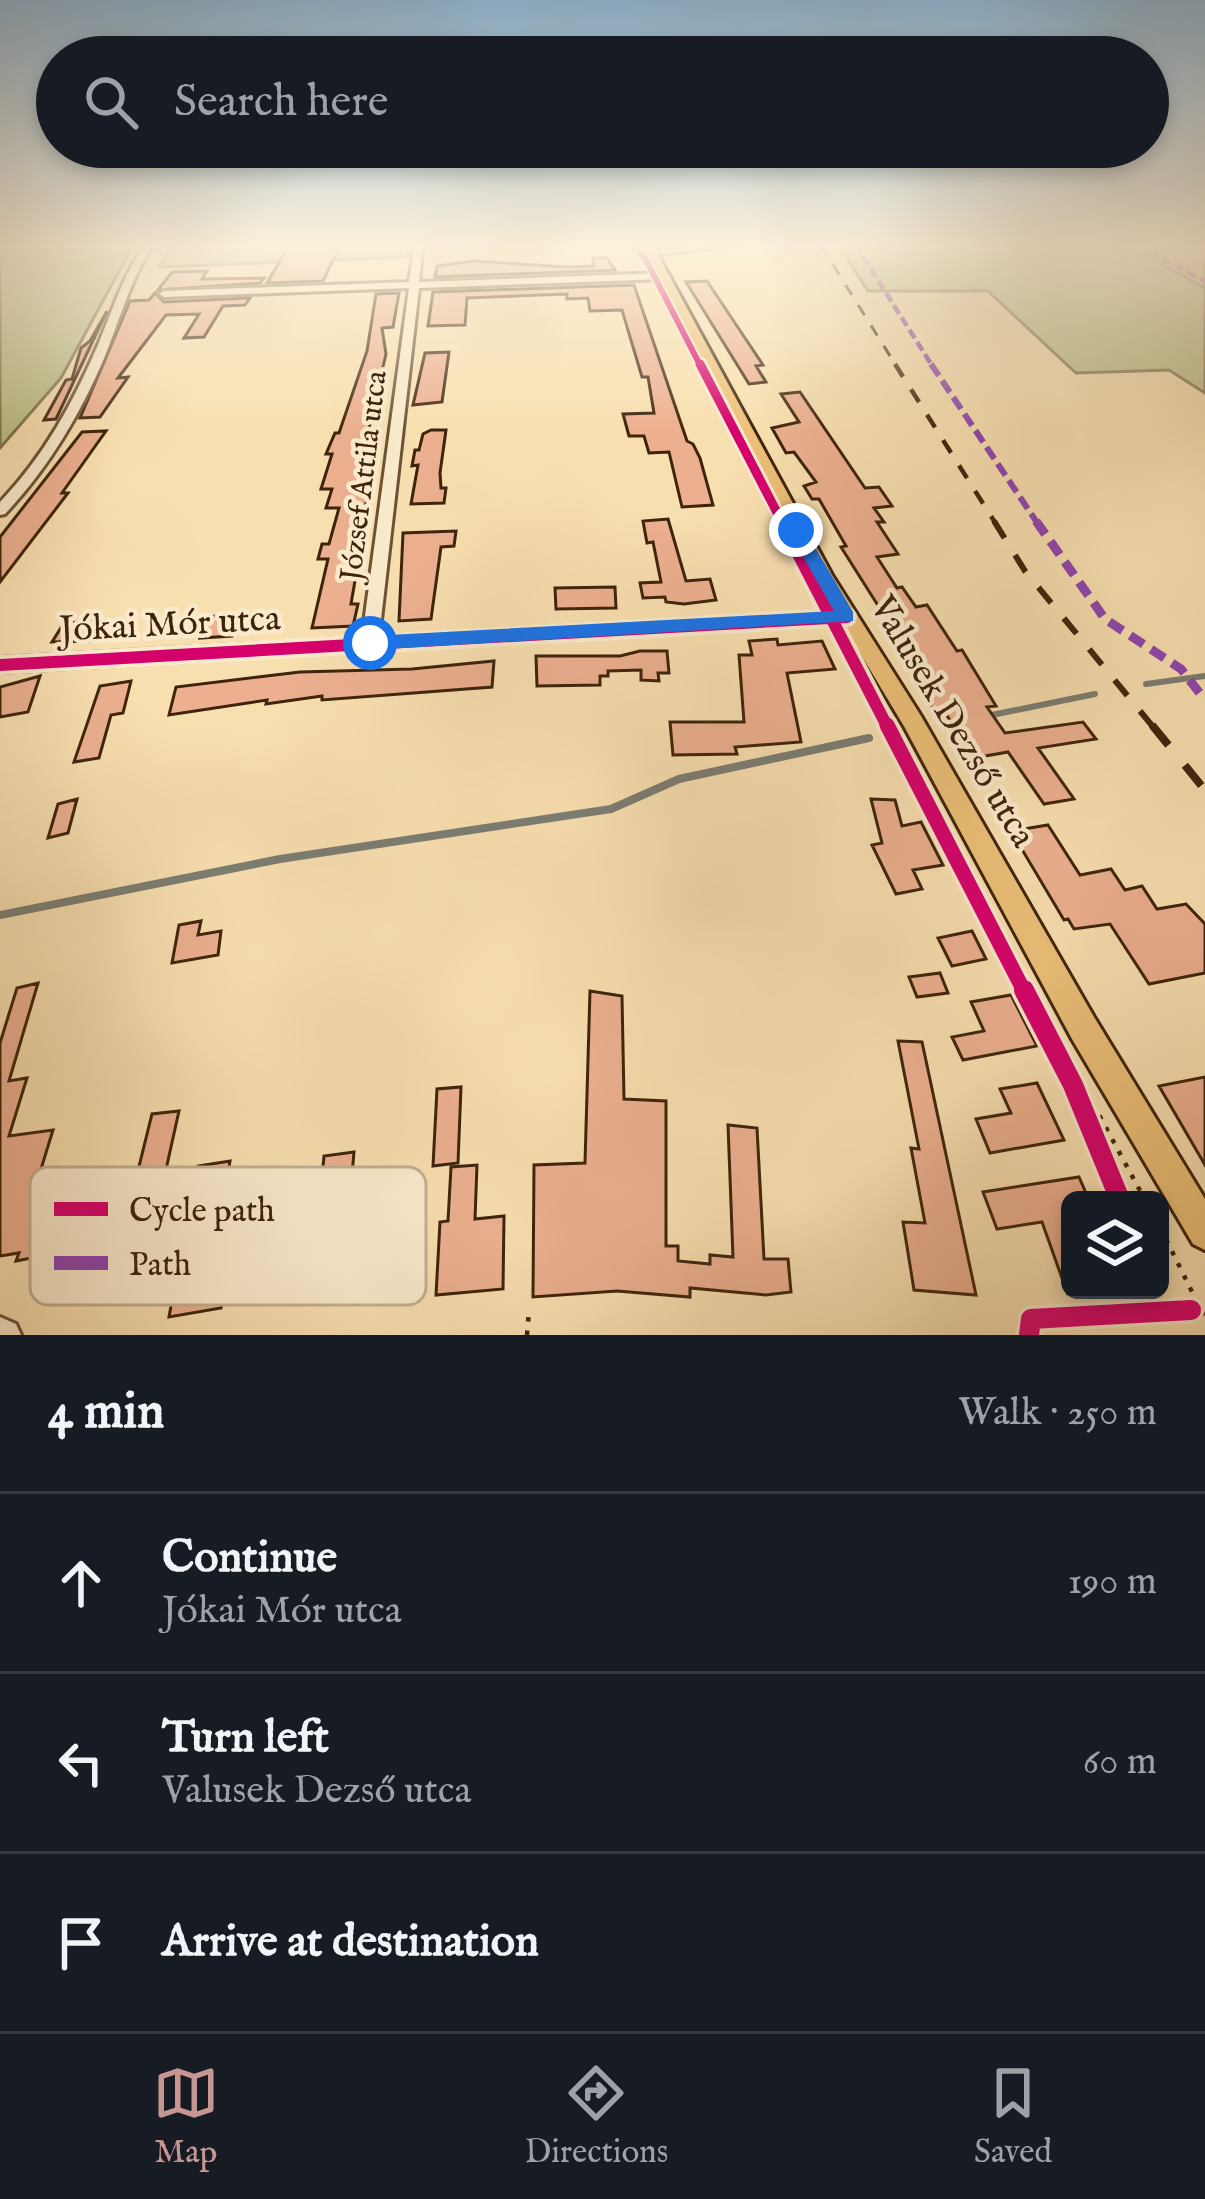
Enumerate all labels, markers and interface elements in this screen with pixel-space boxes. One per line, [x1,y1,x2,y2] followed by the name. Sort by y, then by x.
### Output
[36,36,1169,168] search box
[78,69,144,135] icon: search
[174,74,388,131] text: Search here
[333,369,397,586] street label: József Attila utca
[769,503,823,557] route end
[858,587,1045,857] street label: Valusek Dezső utca
[54,596,282,654] street label: Jókai Mór utca
[343,616,397,670] route start
[30,1167,426,1305] legend
[129,1191,275,1233] text: Cycle path
[1061,1191,1169,1299] map controls
[1061,1191,1169,1299] button: layers
[129,1245,191,1287] text: Path
[48,1381,164,1446] text: 4 min
[958,1389,1157,1438] text: Walk · 250 m
[162,1530,337,1587] text: Continue
[48,1550,114,1616] icon: ahead
[1068,1558,1157,1607] text: 190 m
[162,1587,402,1636] text: Jókai Mór utca
[162,1710,329,1767] text: Turn left
[48,1730,114,1796] icon: left
[1083,1738,1157,1787] text: 60 m
[162,1767,471,1816] text: Valusek Dezső utca
[48,1910,114,1976] icon: arrive
[162,1914,539,1971] text: Arrive at destination
[153,2060,219,2174] tab: Map
[525,2060,668,2174] tab: Directions
[974,2060,1052,2174] tab: Saved

